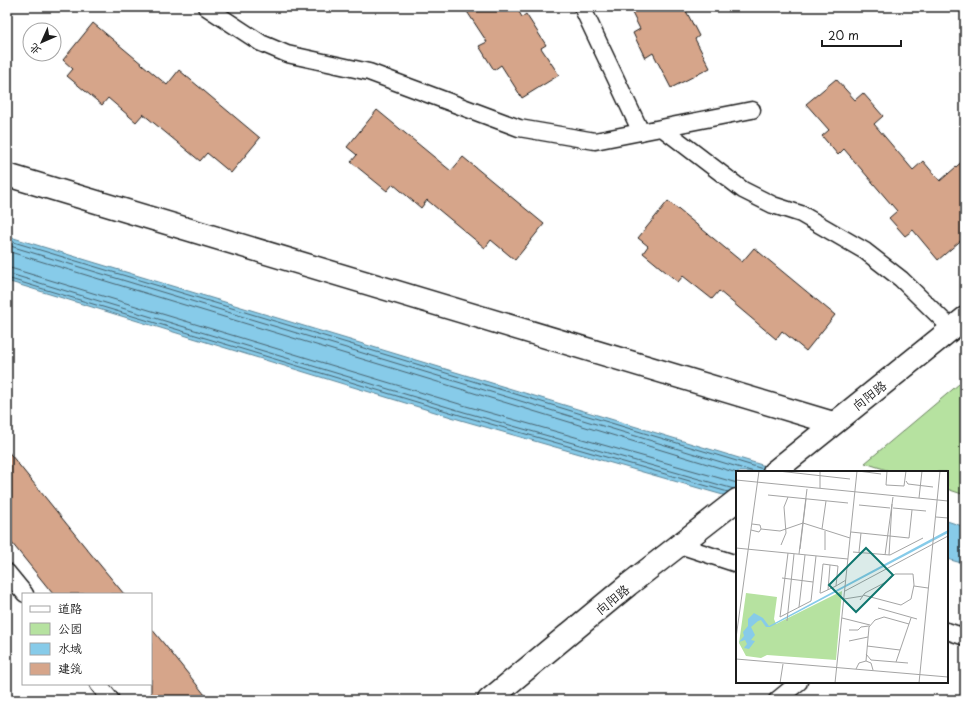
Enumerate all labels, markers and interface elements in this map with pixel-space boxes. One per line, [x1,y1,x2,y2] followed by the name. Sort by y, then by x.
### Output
[22,22,62,62] north arrow
[822,22,901,48] scale bar
[828,26,859,44] text: 20 m
[25,40,44,59] text: 北
[848,376,890,414] street label: 向阳路
[736,471,948,683] inset map
[591,579,633,619] street label: 向阳路
[22,593,152,685] legend
[58,599,82,617] text: 道路
[58,619,82,637] text: 公园
[58,639,82,657] text: 水域
[58,659,82,677] text: 建筑

